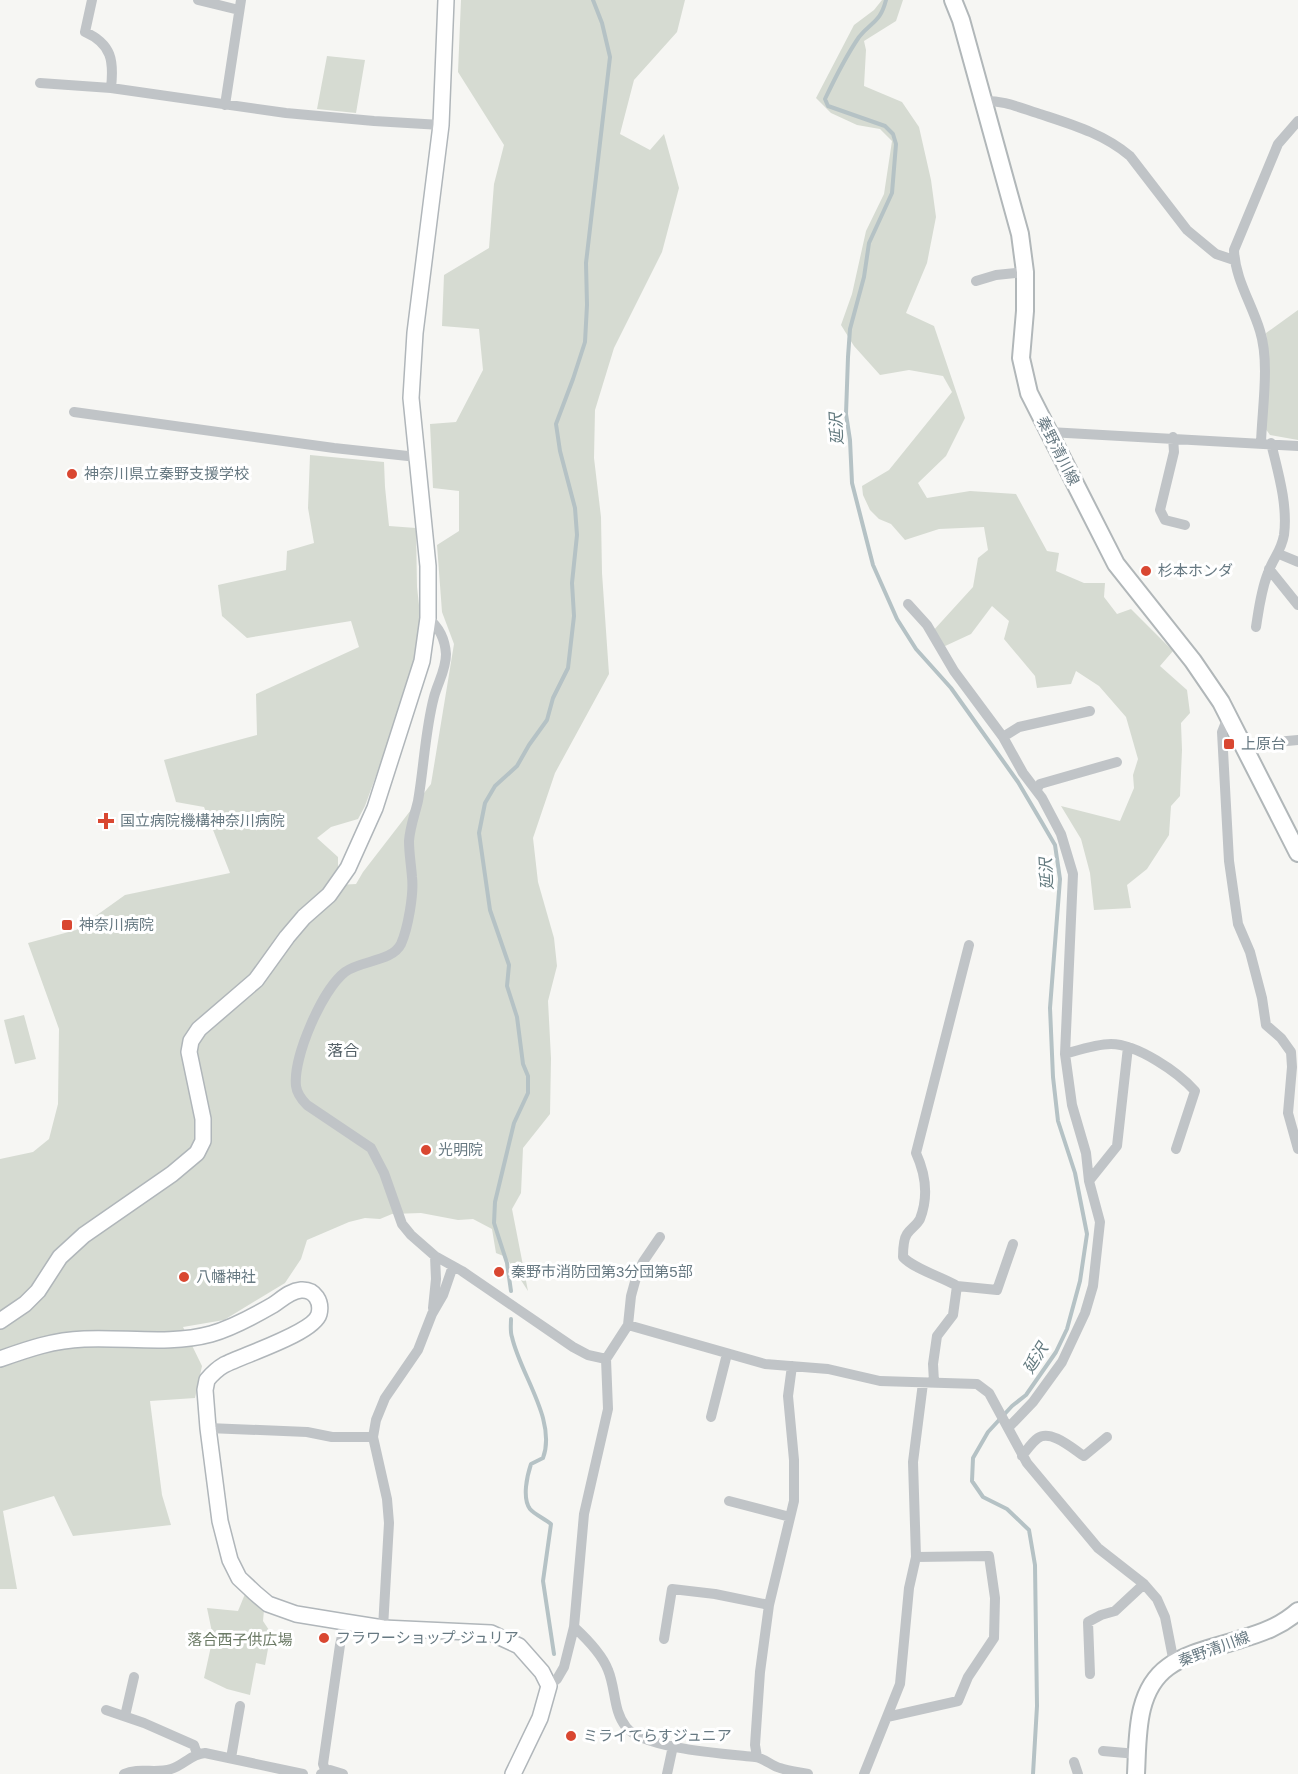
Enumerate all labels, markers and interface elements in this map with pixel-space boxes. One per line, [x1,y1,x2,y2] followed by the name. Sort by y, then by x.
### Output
[827,411,846,445] water label: 延沢
[1034,413,1083,488] street label: 秦野清川線
[84,465,249,482] place label: 神奈川県立秦野支援学校
[65,467,79,481] marker: 神奈川県立秦野支援学校
[1158,562,1233,579] place label: 杉本ホンダ
[1139,564,1153,578] marker: 杉本ホンダ
[1241,735,1286,752] place label: 上原台
[1222,737,1236,751] marker: 上原台
[97,812,115,830] marker: 国立病院機構神奈川病院
[120,812,285,829] place label: 国立病院機構神奈川病院
[1037,856,1056,890] water label: 延沢
[79,916,154,933] place label: 神奈川病院
[60,918,74,932] marker: 神奈川病院
[327,1042,359,1059] district label: 落合
[438,1141,483,1158] place label: 光明院
[419,1143,433,1157] marker: 光明院
[511,1263,693,1280] place label: 秦野市消防団第3分団第5部
[492,1265,506,1279] marker: 秦野市消防団第3分団第5部
[196,1268,256,1285] place label: 八幡神社
[177,1270,191,1284] marker: 八幡神社
[1020,1339,1052,1376] water label: 延沢
[1176,1628,1252,1669] street label: 秦野清川線
[336,1629,519,1646] place label: フラワーショップ ジュリア
[187,1631,293,1648] park label: 落合西子供広場
[317,1631,331,1645] marker: フラワーショップ ジュリア
[583,1727,732,1744] place label: ミライてらすジュニア
[564,1729,578,1743] marker: ミライてらすジュニア

